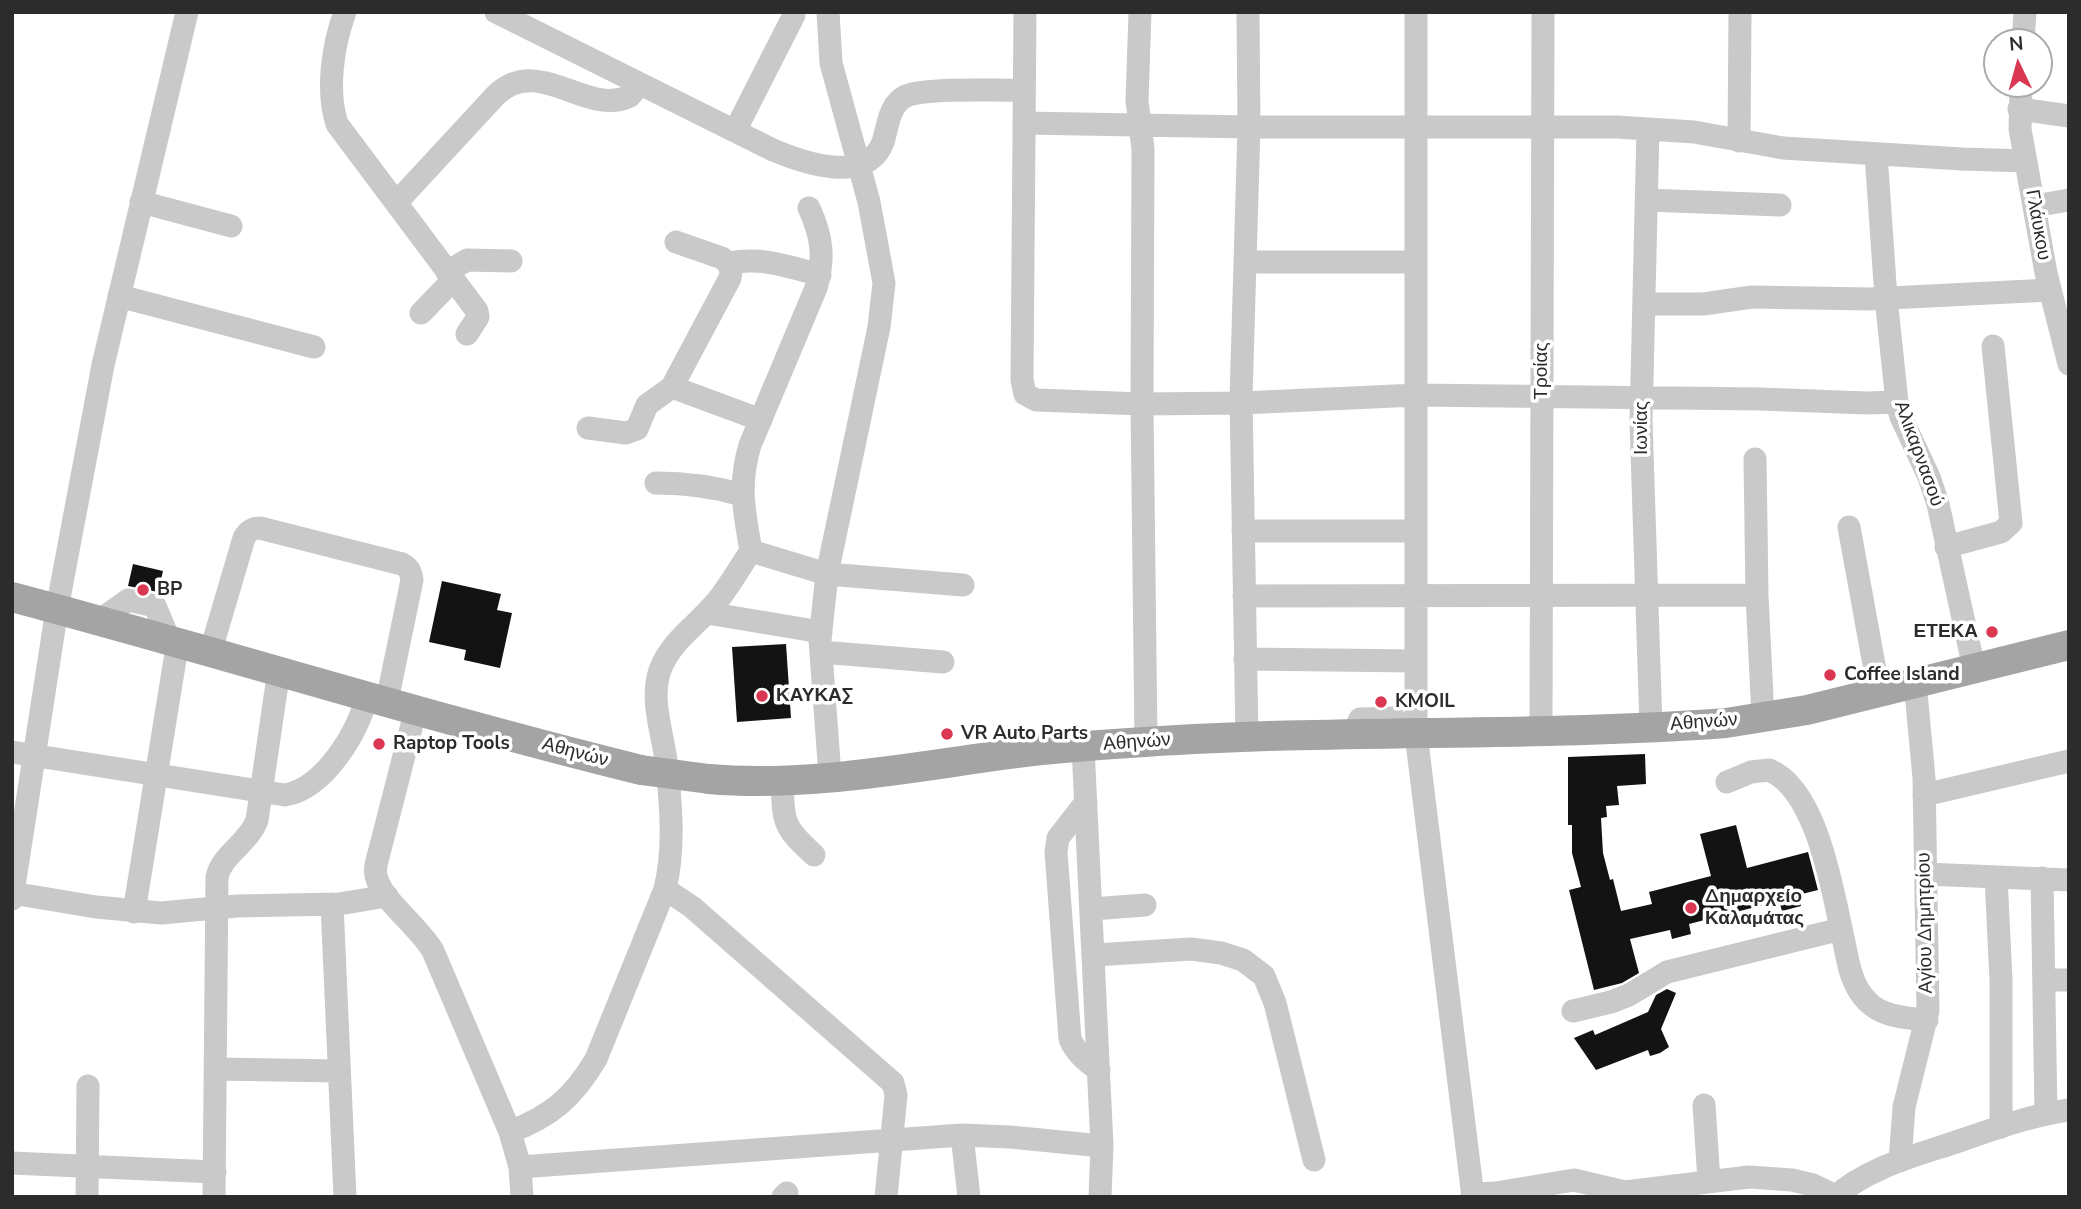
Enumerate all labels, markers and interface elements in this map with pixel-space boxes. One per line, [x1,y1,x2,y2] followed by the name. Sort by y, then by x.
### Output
[1983,28,2053,98] north arrow
[2008,31,2025,58] text: N
[2020,188,2054,262] street label: Γλάυκου
[1531,342,1553,400] street label: Τροίας
[1888,398,1948,510] street label: Αλικαρνασού
[1631,401,1653,455] street label: Ιωνίας
[157,579,182,601] place label: BP
[135,582,151,598] marker: BP
[1914,621,1978,643] place label: ΕΤΕΚΑ
[1984,624,2000,640] marker: ΕΤΕΚΑ
[1844,664,1960,686] place label: Coffee Island
[1822,667,1838,683] marker: Coffee Island
[776,685,853,707] place label: ΚΑΥΚΑΣ
[754,688,770,704] marker: ΚΑΥΚΑΣ
[1395,691,1455,713] place label: KMOIL
[1373,694,1389,710] marker: KMOIL
[1669,709,1739,737] street label: Αθηνών
[961,723,1088,745] place label: VR Auto Parts
[939,726,955,742] marker: VR Auto Parts
[1102,729,1172,757] street label: Αθηνών
[393,733,510,755] place label: Raptop Tools
[539,733,611,773] street label: Αθηνών
[371,736,387,752] marker: Raptop Tools
[1913,852,1939,994] street label: Αγίου Δημητρίου
[1705,886,1804,930] place label: Δημαρχείο Καλαμάτας
[1683,900,1699,916] marker: Δημαρχείο Καλαμάτας

